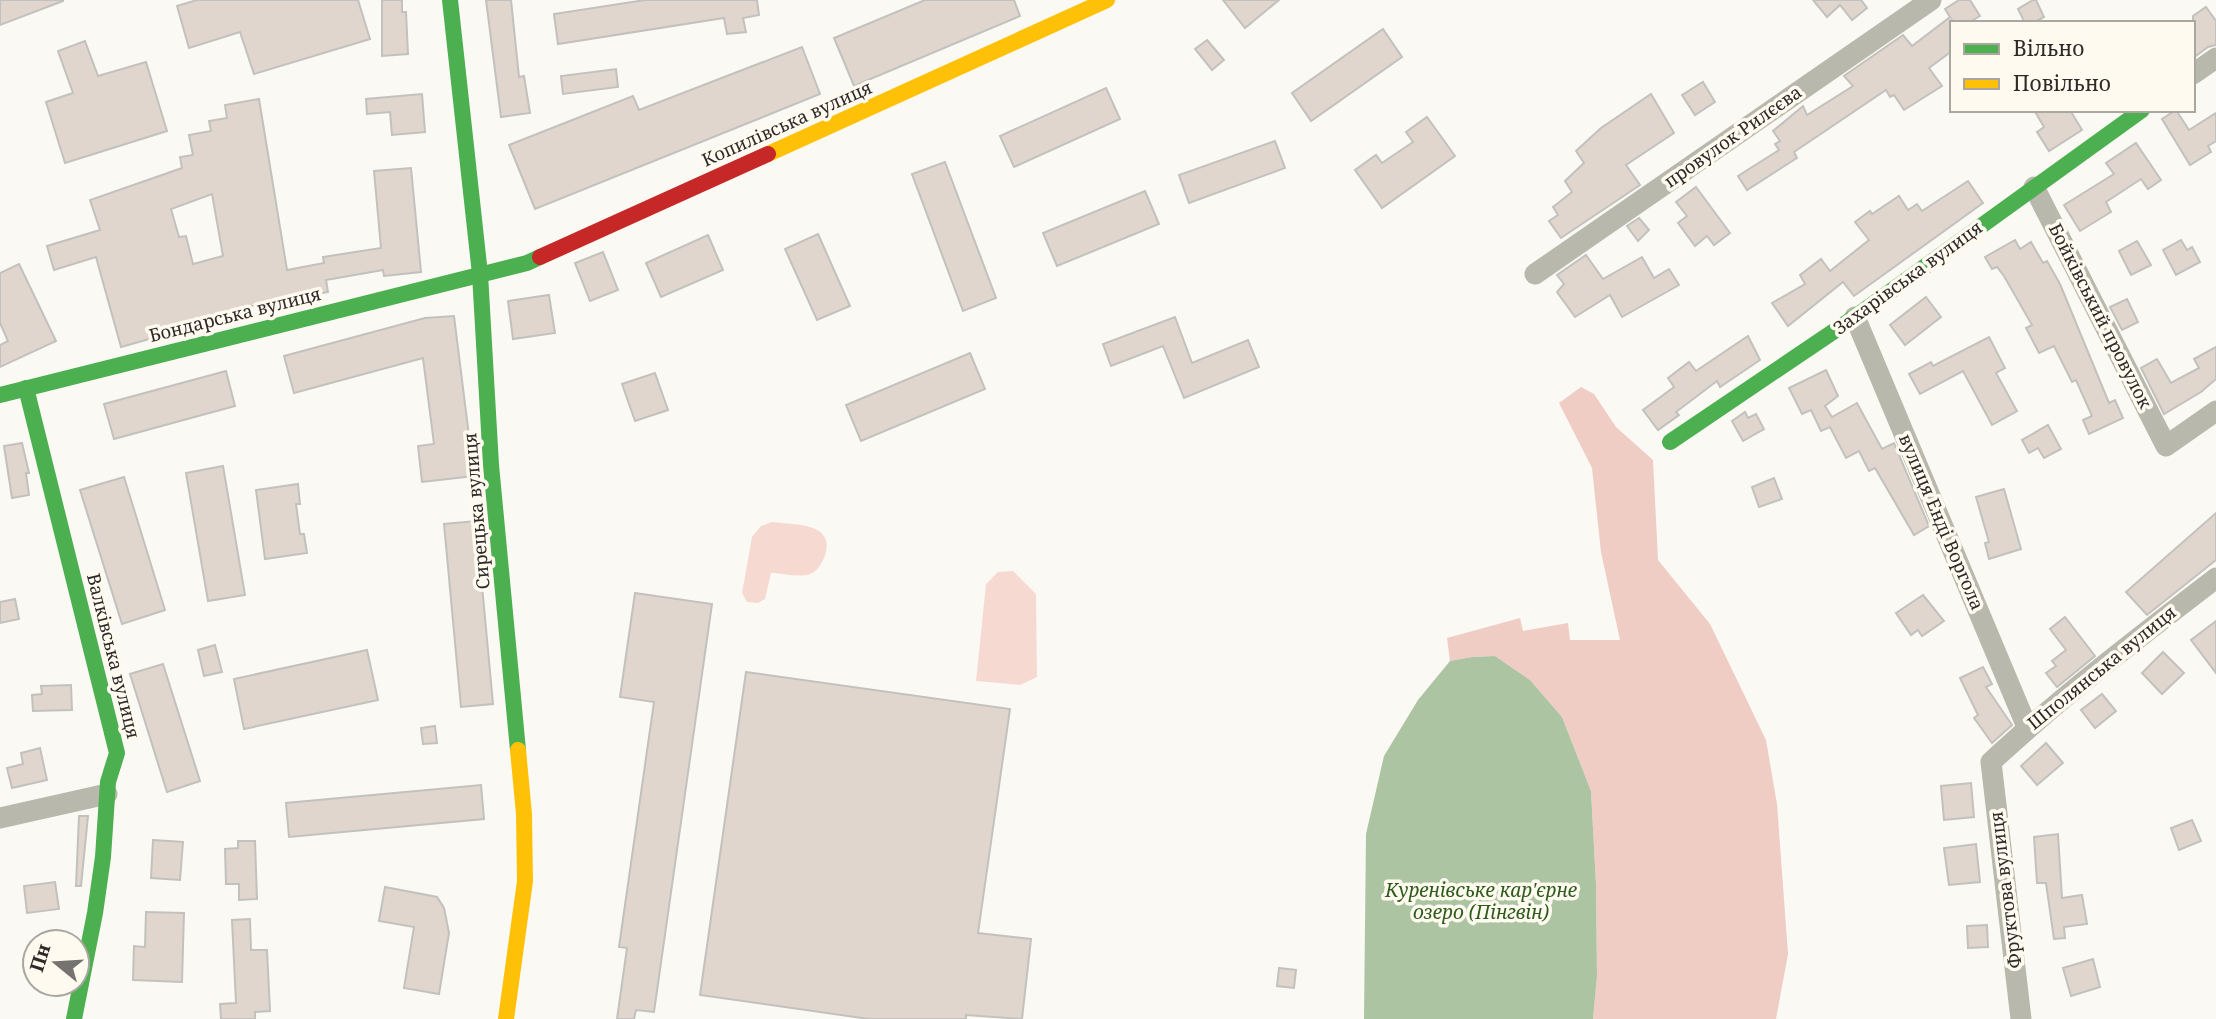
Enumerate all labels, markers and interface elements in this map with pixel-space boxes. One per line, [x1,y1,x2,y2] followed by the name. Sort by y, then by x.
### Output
[1950,21,2195,112] legend
[2013,34,2084,62] text: Вільно
[2013,69,2111,97] text: Повільно
[698,75,875,171] street label: Копилівська вулиця
[1659,80,1806,193] street label: провулок Рилєєва
[1828,215,1987,339] street label: Захарівська вулиця
[2044,219,2158,413] street label: Бойківський провулок
[146,281,323,347] street label: Бондарська вулиця
[1894,430,1990,613] street label: вулиця Енді Воргола
[457,432,495,590] street label: Сирецька вулиця
[82,571,146,741] street label: Валківська вулиця
[2022,600,2181,735] street label: Шполянська вулиця
[1983,810,2027,970] street label: Фруктова вулиця
[1384,877,1578,925] water label: Куренівське кар'єрне озеро (Пінгвін)
[21,928,91,998] north arrow
[23,940,57,975] text: Пн

